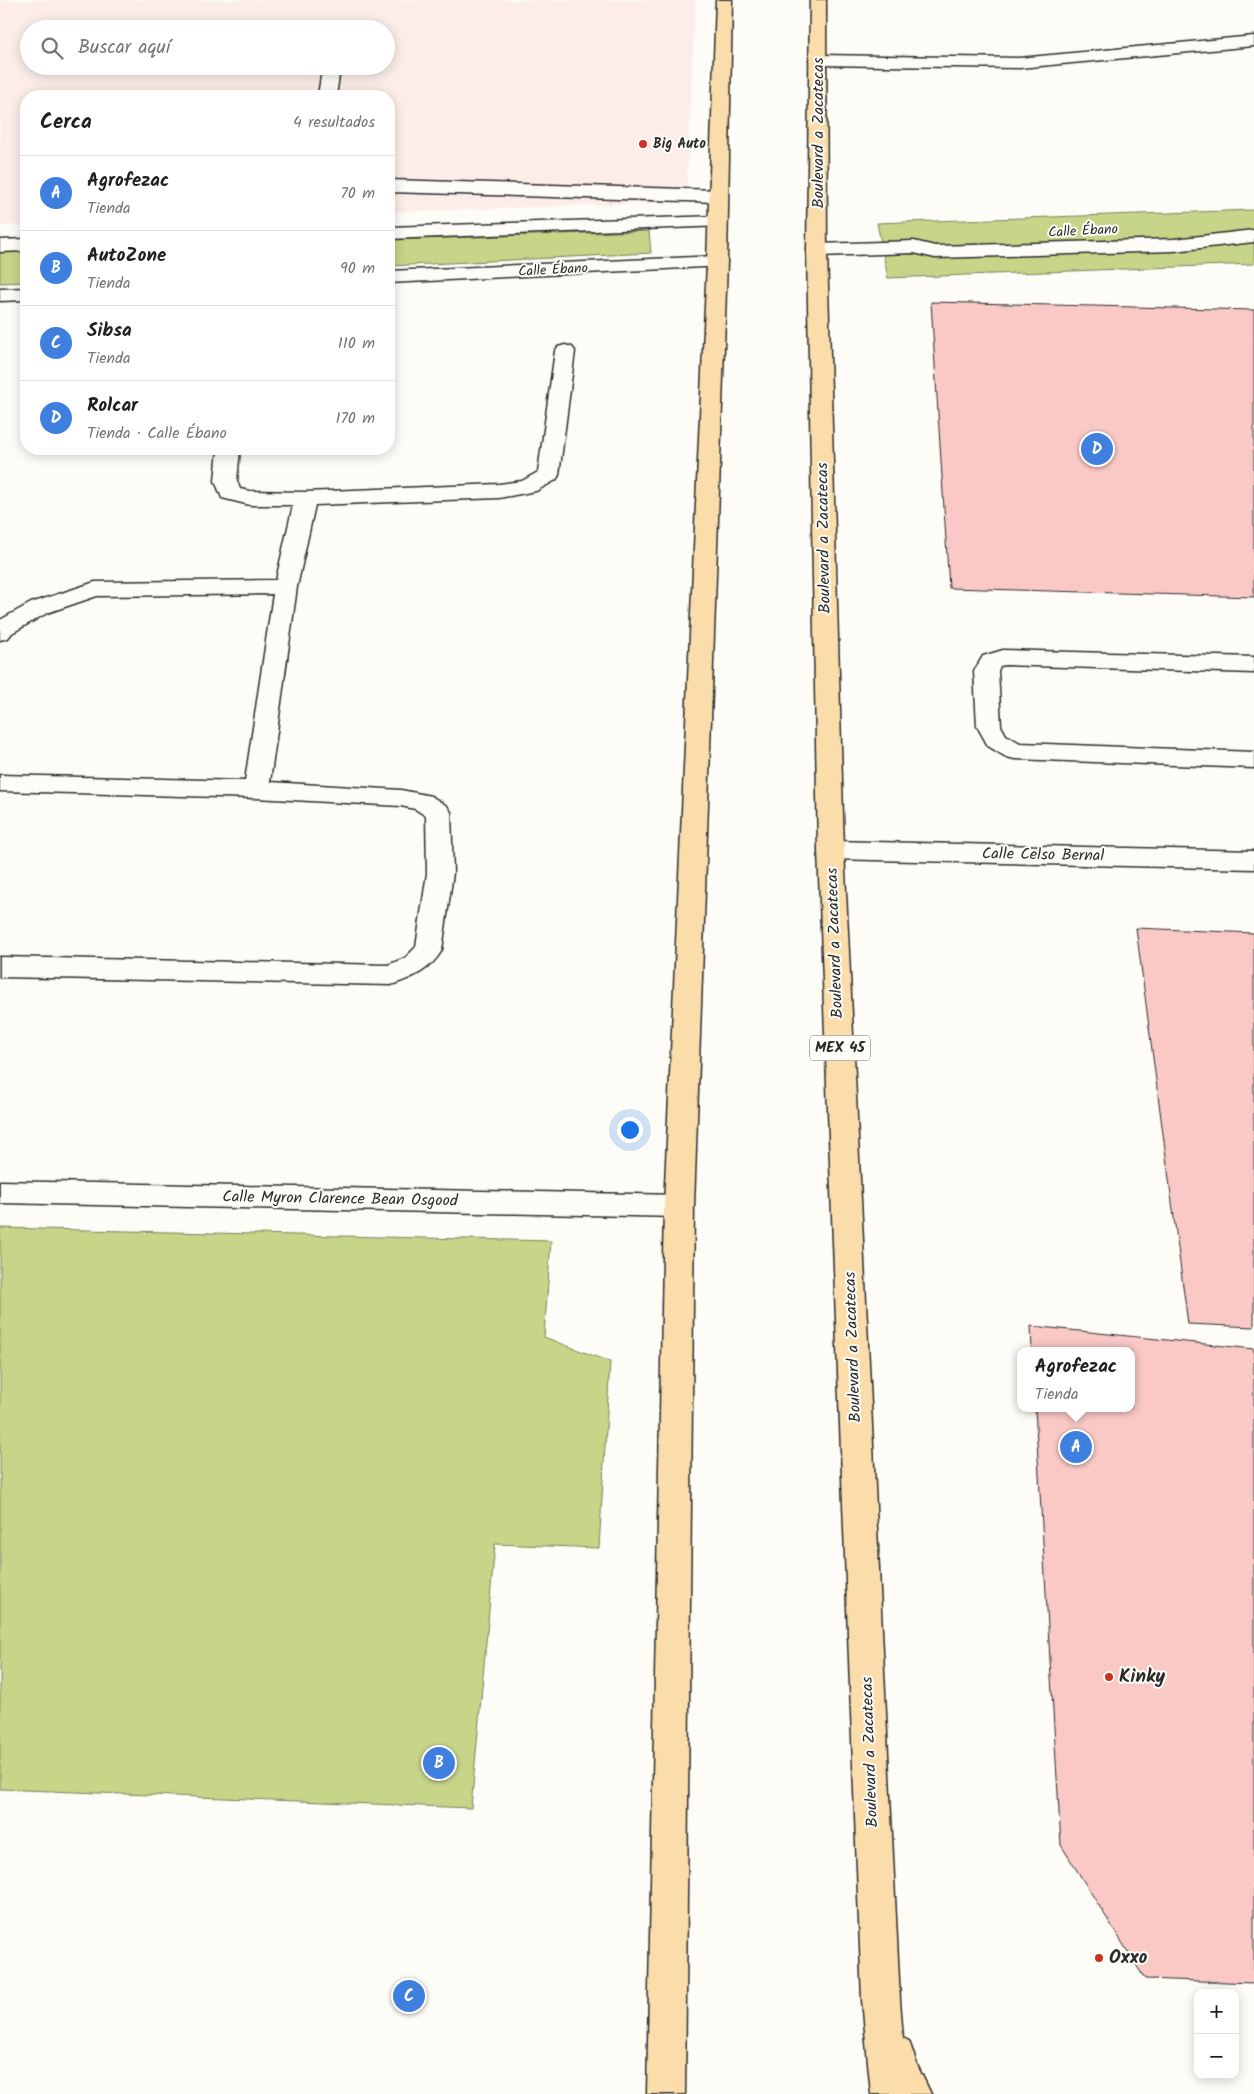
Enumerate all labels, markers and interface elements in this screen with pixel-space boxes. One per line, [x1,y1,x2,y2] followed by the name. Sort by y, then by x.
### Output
[20,20,395,75] search box
[78,33,170,63] text: Buscar aquí
[38,34,66,62] icon: search
[806,57,831,209] street label: Boulevard a Zacatecas
[40,106,92,139] text: Cerca
[293,110,375,135] text: 4 resultados
[653,133,706,155] place label: Big Auto
[637,138,649,150] marker: Big Auto
[87,166,169,196] text: Agrofezac
[51,181,61,206] text: A
[340,181,375,206] text: 70 m
[87,196,131,221] text: Tienda
[1048,218,1118,244] street label: Calle Ébano
[87,241,166,271] text: AutoZone
[51,256,61,281] text: B
[340,256,375,281] text: 90 m
[518,257,588,283] street label: Calle Ébano
[87,271,131,296] text: Tienda
[87,316,132,346] text: Sibsa
[51,331,61,356] text: C
[338,331,375,356] text: 110 m
[87,346,131,371] text: Tienda
[87,391,138,421] text: Rolcar
[51,406,61,431] text: D
[335,406,375,431] text: 170 m
[87,421,227,446] text: Tienda · Calle Ébano
[1081,430,1113,468] pin: D
[810,462,838,614] street label: Boulevard a Zacatecas
[982,841,1104,869] street label: Calle Celso Bernal
[820,867,850,1019] street label: Boulevard a Zacatecas
[810,1036,870,1060] road number: MEX 45
[617,1117,643,1143] your location
[222,1184,459,1214] street label: Calle Myron Clarence Bean Osgood
[838,1271,868,1423] street label: Boulevard a Zacatecas
[1017,1347,1135,1412] popup
[1035,1352,1117,1382] text: Agrofezac
[1035,1382,1078,1407] text: Tienda
[1060,1428,1092,1466] pin: A
[1119,1662,1165,1692] place label: Kinky
[1103,1671,1115,1683] marker: Kinky
[855,1676,885,1828] street label: Boulevard a Zacatecas
[423,1744,455,1782] pin: B
[1109,1943,1148,1973] place label: Oxxo
[1093,1952,1105,1964] marker: Oxxo
[393,1977,425,2015] pin: C
[1194,1989,1239,2079] map controls
[1194,1989,1239,2034] button: +
[1194,2034,1239,2079] button: −

